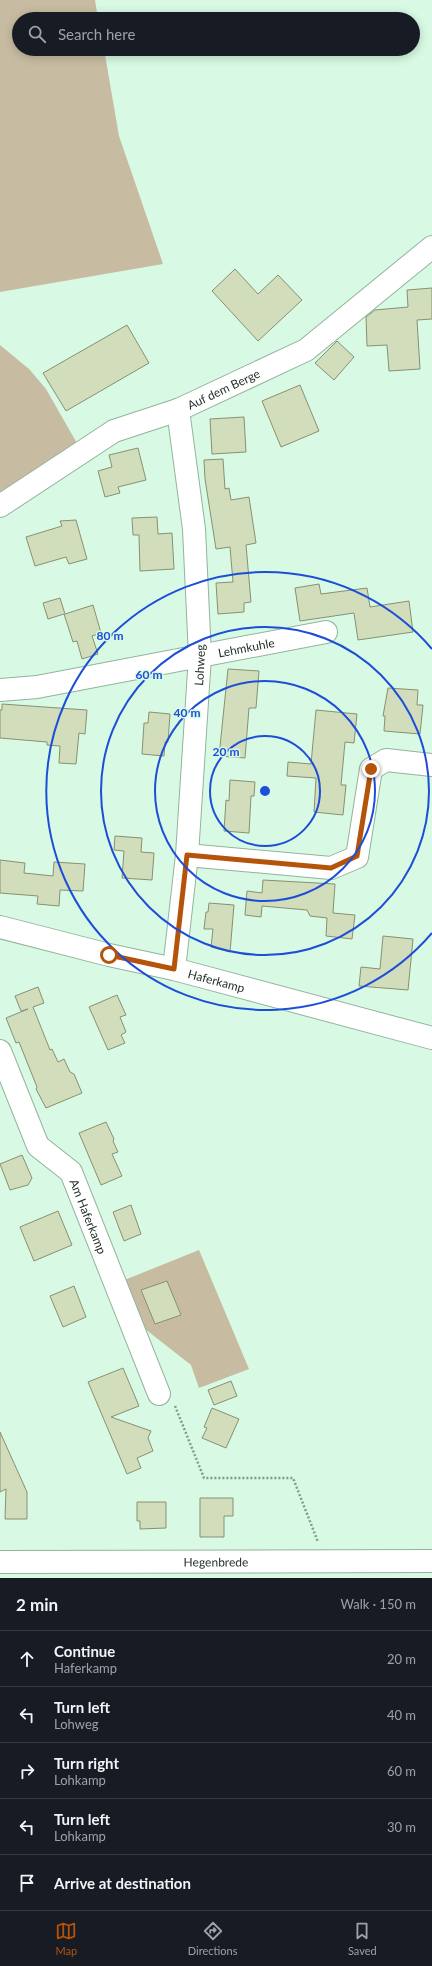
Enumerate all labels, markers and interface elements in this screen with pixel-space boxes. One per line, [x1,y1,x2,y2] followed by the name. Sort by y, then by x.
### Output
[12,12,420,56] search box
[26,23,48,45] icon: search
[58,25,135,43] text: Search here
[185,365,262,412] street label: Auf dem Berge
[97,628,123,643] text: 80 m
[217,634,276,660] street label: Lehmkuhle
[191,644,208,686] street label: Lohweg
[136,667,162,682] text: 60 m
[174,705,200,720] text: 40 m
[213,744,239,759] text: 20 m
[362,760,380,778] route end
[258,784,272,798] centre of rings
[100,946,118,964] route start
[186,966,247,995] street label: Haferkamp
[67,1177,110,1256] street label: Am Haferkamp
[184,1554,248,1569] street label: Hegenbrede
[16,1594,58,1615] text: 2 min
[340,1596,416,1612] text: Walk · 150 m
[54,1642,115,1660] text: Continue
[16,1648,38,1670] icon: ahead
[387,1651,416,1667] text: 20 m
[54,1660,117,1676] text: Haferkamp
[54,1698,110,1716] text: Turn left
[16,1704,38,1726] icon: left
[387,1707,416,1723] text: 40 m
[54,1716,99,1732] text: Lohweg
[54,1754,119,1772] text: Turn right
[16,1760,38,1782] icon: right
[387,1763,416,1779] text: 60 m
[54,1772,106,1788] text: Lohkamp
[54,1810,110,1828] text: Turn left
[16,1816,38,1838] icon: left
[387,1819,416,1835] text: 30 m
[54,1828,106,1844] text: Lohkamp
[16,1872,38,1894] icon: arrive
[54,1874,191,1892] text: Arrive at destination
[55,1920,77,1957] tab: Map
[188,1920,237,1957] tab: Directions
[348,1920,377,1957] tab: Saved

